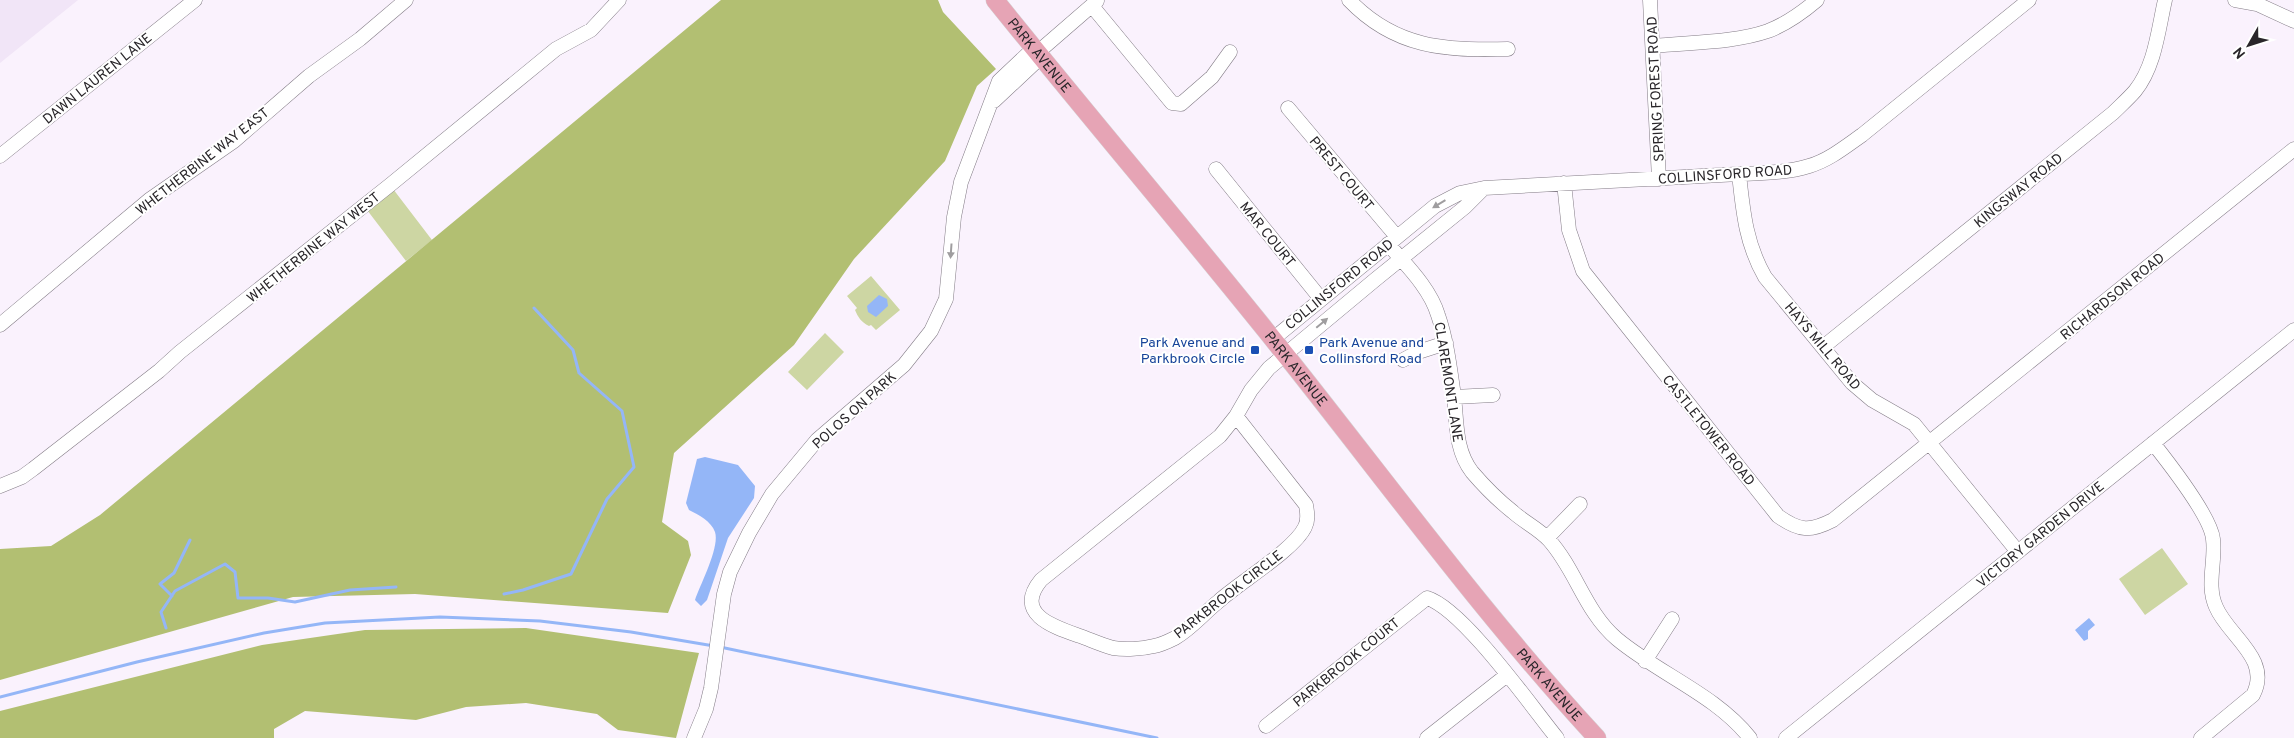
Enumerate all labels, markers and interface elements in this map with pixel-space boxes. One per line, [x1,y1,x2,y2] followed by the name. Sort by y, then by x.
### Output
[1003,15,1074,97] street label: PARK AVENUE
[1644,16,1669,162] street label: SPRING FOREST ROAD
[2224,20,2274,70] north arrow
[40,30,156,128] street label: DAWN LAUREN LANE
[2230,43,2250,61] text: N
[133,105,273,220] street label: WHETHERBINE WAY EAST
[1305,134,1377,214] street label: PREST COURT
[1971,150,2067,232] street label: KINGSWAY ROAD
[1657,162,1793,189] street label: COLLINSFORD ROAD
[244,189,384,307] street label: WHETHERBINE WAY WEST
[1235,199,1298,271] street label: MAR COURT
[1433,200,1446,209] one-way arrow
[1282,236,1398,334] street label: COLLINSFORD ROAD
[947,244,955,260] one-way arrow
[2057,250,2169,344] street label: RICHARDSON ROAD
[1780,300,1864,394] street label: HAYS MILL ROAD
[1316,318,1329,329] one-way arrow
[1430,321,1465,444] street label: CLAREMONT LANE
[1260,328,1330,410] street label: PARK AVENUE
[1140,335,1245,368] place label: Park Avenue and Parkbrook Circle
[1319,335,1424,368] place label: Park Avenue and Collinsford Road
[1249,344,1261,356] marker: Park Avenue and Parkbrook Circle
[1303,344,1315,356] marker: Park Avenue and Collinsford Road
[809,369,901,453] street label: POLOS ON PARK
[1658,372,1758,490] street label: CASTLETOWER ROAD
[1974,478,2108,592] street label: VICTORY GARDEN DRIVE
[1171,547,1287,643] street label: PARKBROOK CIRCLE
[1290,615,1404,711] street label: PARKBROOK COURT
[1512,645,1585,726] street label: PARK AVENUE

